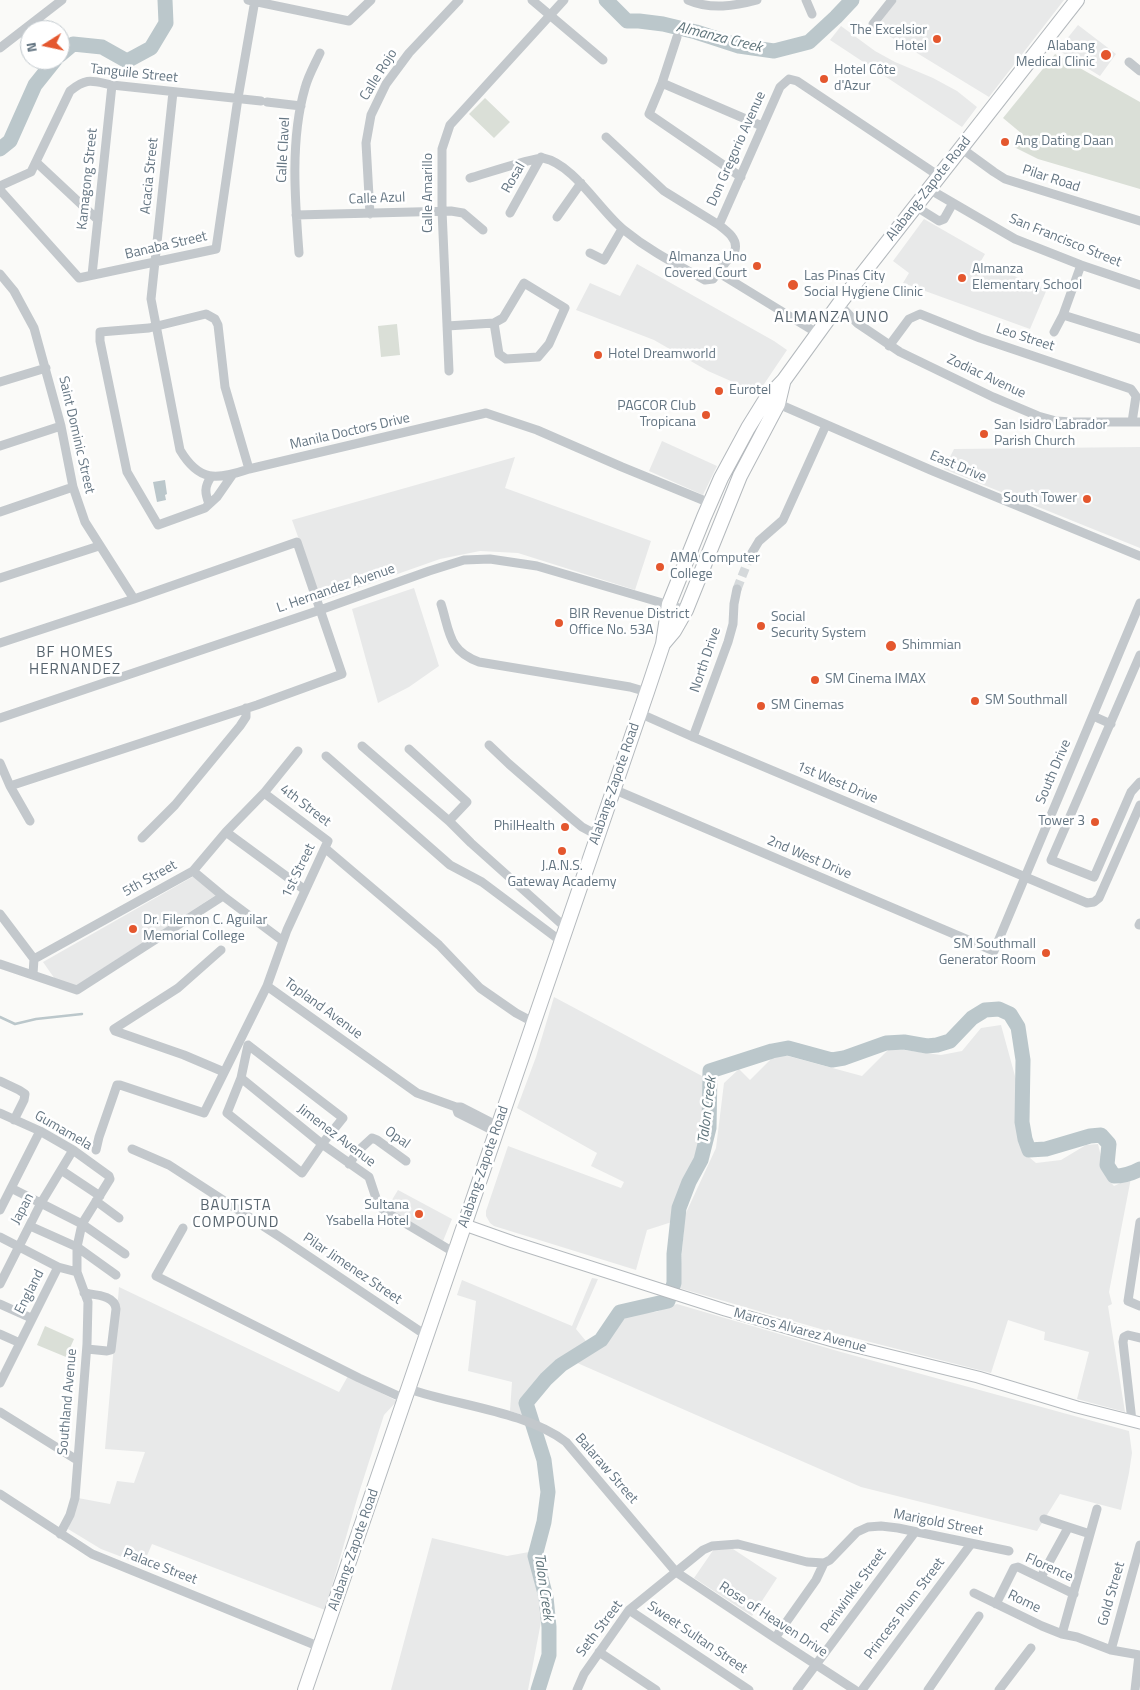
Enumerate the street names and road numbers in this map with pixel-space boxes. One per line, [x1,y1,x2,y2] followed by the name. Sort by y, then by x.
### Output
[357,46,401,104] street label: Calle Rojo
[89,61,179,87] street label: Tanguile Street
[704,89,770,209] street label: Don Gregorio Avenue
[274,117,294,183] street label: Calle Clavel
[74,127,102,231] street label: Kamagong Street
[883,133,975,245] street label: Alabang-Zapote Road
[138,137,162,215] street label: Acacia Street
[421,153,437,233] street label: Calle Amarillo
[499,160,529,196] street label: Rosal
[1020,162,1082,196] street label: Pilar Road
[348,190,406,208] street label: Calle Azul
[1006,211,1124,271] street label: San Francisco Street
[123,228,209,264] street label: Banaba Street
[994,321,1056,355] street label: Leo Street
[944,351,1028,403] street label: Zodiac Avenue
[54,375,98,495] street label: Saint Dominic Street
[288,410,412,454] street label: Manila Doctors Drive
[927,448,989,486] street label: East Drive
[275,561,397,617] street label: L. Hernandez Avenue
[687,625,725,695] street label: North Drive
[586,721,644,847] street label: Alabang-Zapote Road
[1033,737,1075,807] street label: South Drive
[794,758,880,808] street label: 1st West Drive
[276,781,334,831] street label: 4th Street
[764,833,854,883] street label: 2nd West Drive
[279,841,319,901] street label: 1st Street
[120,857,180,901] street label: 5th Street
[280,975,366,1043] street label: Topland Avenue
[294,1101,378,1171] street label: Jimenez Avenue
[455,1104,513,1230] street label: Alabang-Zapote Road
[31,1108,95,1154] street label: Gumamela
[381,1123,413,1153] street label: Opal
[8,1191,38,1227] street label: Japan
[299,1230,405,1308] street label: Pilar Jimenez Street
[12,1267,48,1317] street label: England
[732,1305,868,1357] street label: Marcos Alvarez Avenue
[55,1348,81,1456] street label: Southland Avenue
[571,1430,641,1508] street label: Balaraw Street
[325,1487,383,1613] street label: Alabang-Zapote Road
[892,1506,984,1540] street label: Marigold Street
[121,1545,199,1589] street label: Palace Street
[818,1545,890,1637] street label: Periwinkle Street
[1023,1550,1075,1586] street label: Florence
[861,1555,949,1663] street label: Princess Plum Street
[1095,1560,1129,1628] street label: Gold Street
[716,1579,830,1661] street label: Rose of Heaven Drive
[1005,1587,1043,1617] street label: Rome
[573,1598,627,1660] street label: Seth Street
[644,1598,750,1678] street label: Sweet Sultan Street

